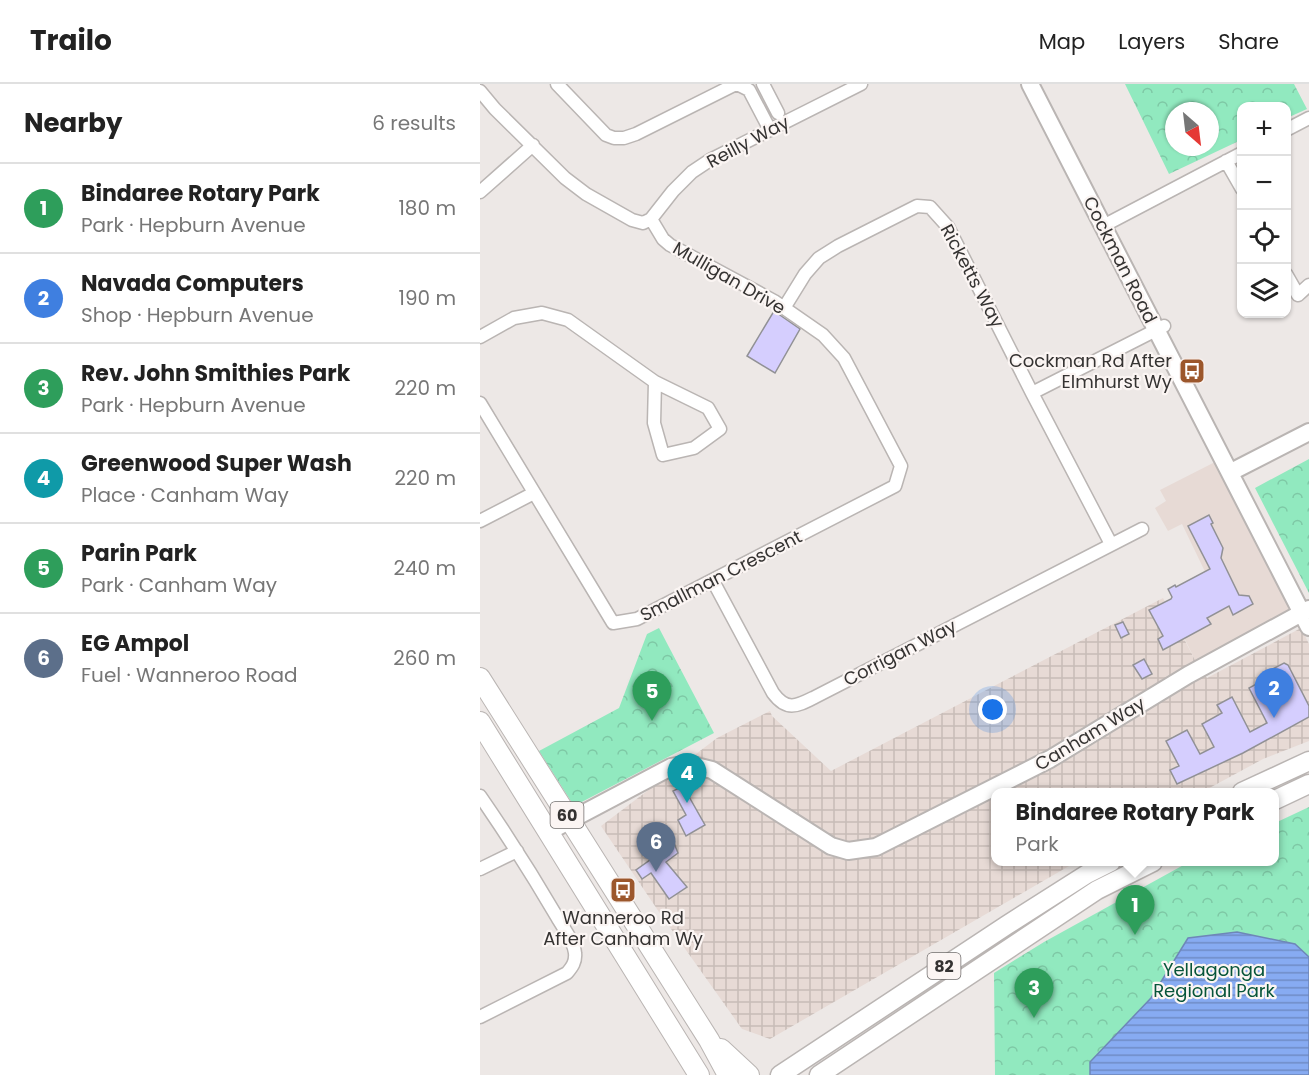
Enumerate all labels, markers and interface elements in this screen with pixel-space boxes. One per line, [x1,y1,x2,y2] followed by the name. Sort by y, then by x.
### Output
[30,21,112,60] text: Trailo
[1039,27,1085,56] text: Map
[1118,27,1185,56] text: Layers
[1218,27,1279,56] text: Share
[1165,102,1219,156] north arrow
[1237,102,1291,318] map controls
[1237,102,1291,156] button: +
[24,105,122,141] text: Nearby
[372,109,456,137] text: 6 results
[702,109,793,174] street label: Reilly Way
[1237,156,1291,210] button: −
[81,178,320,209] text: Bindaree Rotary Park
[1078,192,1163,328] street label: Cockman Road
[40,194,47,222] text: 1
[398,194,456,222] text: 180 m
[1237,210,1291,264] button: locate
[81,211,306,239] text: Park · Hepburn Avenue
[935,220,1010,332] street label: Ricketts Way
[668,235,790,320] street label: Mulligan Drive
[1237,264,1291,318] button: layers
[81,268,304,299] text: Navada Computers
[38,284,49,312] text: 2
[399,284,456,312] text: 190 m
[81,301,314,329] text: Shop · Hepburn Avenue
[1009,348,1172,394] place label: Cockman Rd After Elmhurst Wy
[1177,356,1207,386] bus stop icon: Cockman Rd After Elmhurst Wy
[81,358,350,389] text: Rev. John Smithies Park
[37,374,50,402] text: 3
[395,374,456,402] text: 220 m
[81,391,306,419] text: Park · Hepburn Avenue
[81,448,352,479] text: Greenwood Super Wash
[37,464,50,492] text: 4
[395,464,456,492] text: 220 m
[81,481,289,509] text: Place · Canham Way
[636,524,806,627] street label: Smallman Crescent
[81,538,197,569] text: Parin Park
[37,554,50,582] text: 5
[393,554,456,582] text: 240 m
[81,571,277,599] text: Park · Canham Way
[839,613,961,692] street label: Corrigan Way
[81,628,189,659] text: EG Ampol
[37,644,50,672] text: 6
[393,644,456,672] text: 260 m
[81,661,298,689] text: Fuel · Wanneroo Road
[1254,668,1294,718] pin: 2
[632,672,672,721] pin: 5
[1030,691,1150,776] street label: Canham Way
[978,695,1007,724] your location
[668,754,706,803] pin: 4
[991,788,1279,866] popup
[1016,797,1254,828] text: Bindaree Rotary Park
[550,802,584,828] road number: 60
[636,822,675,872] pin: 6
[1016,830,1058,858] text: Park
[608,875,638,905] bus stop icon: Wanneroo Rd After Canham Wy
[1116,886,1154,935] pin: 1
[543,905,703,951] place label: Wanneroo Rd After Canham Wy
[928,953,960,979] road number: 82
[1153,957,1276,1003] park label: Yellagonga Regional Park
[1014,968,1054,1018] pin: 3

